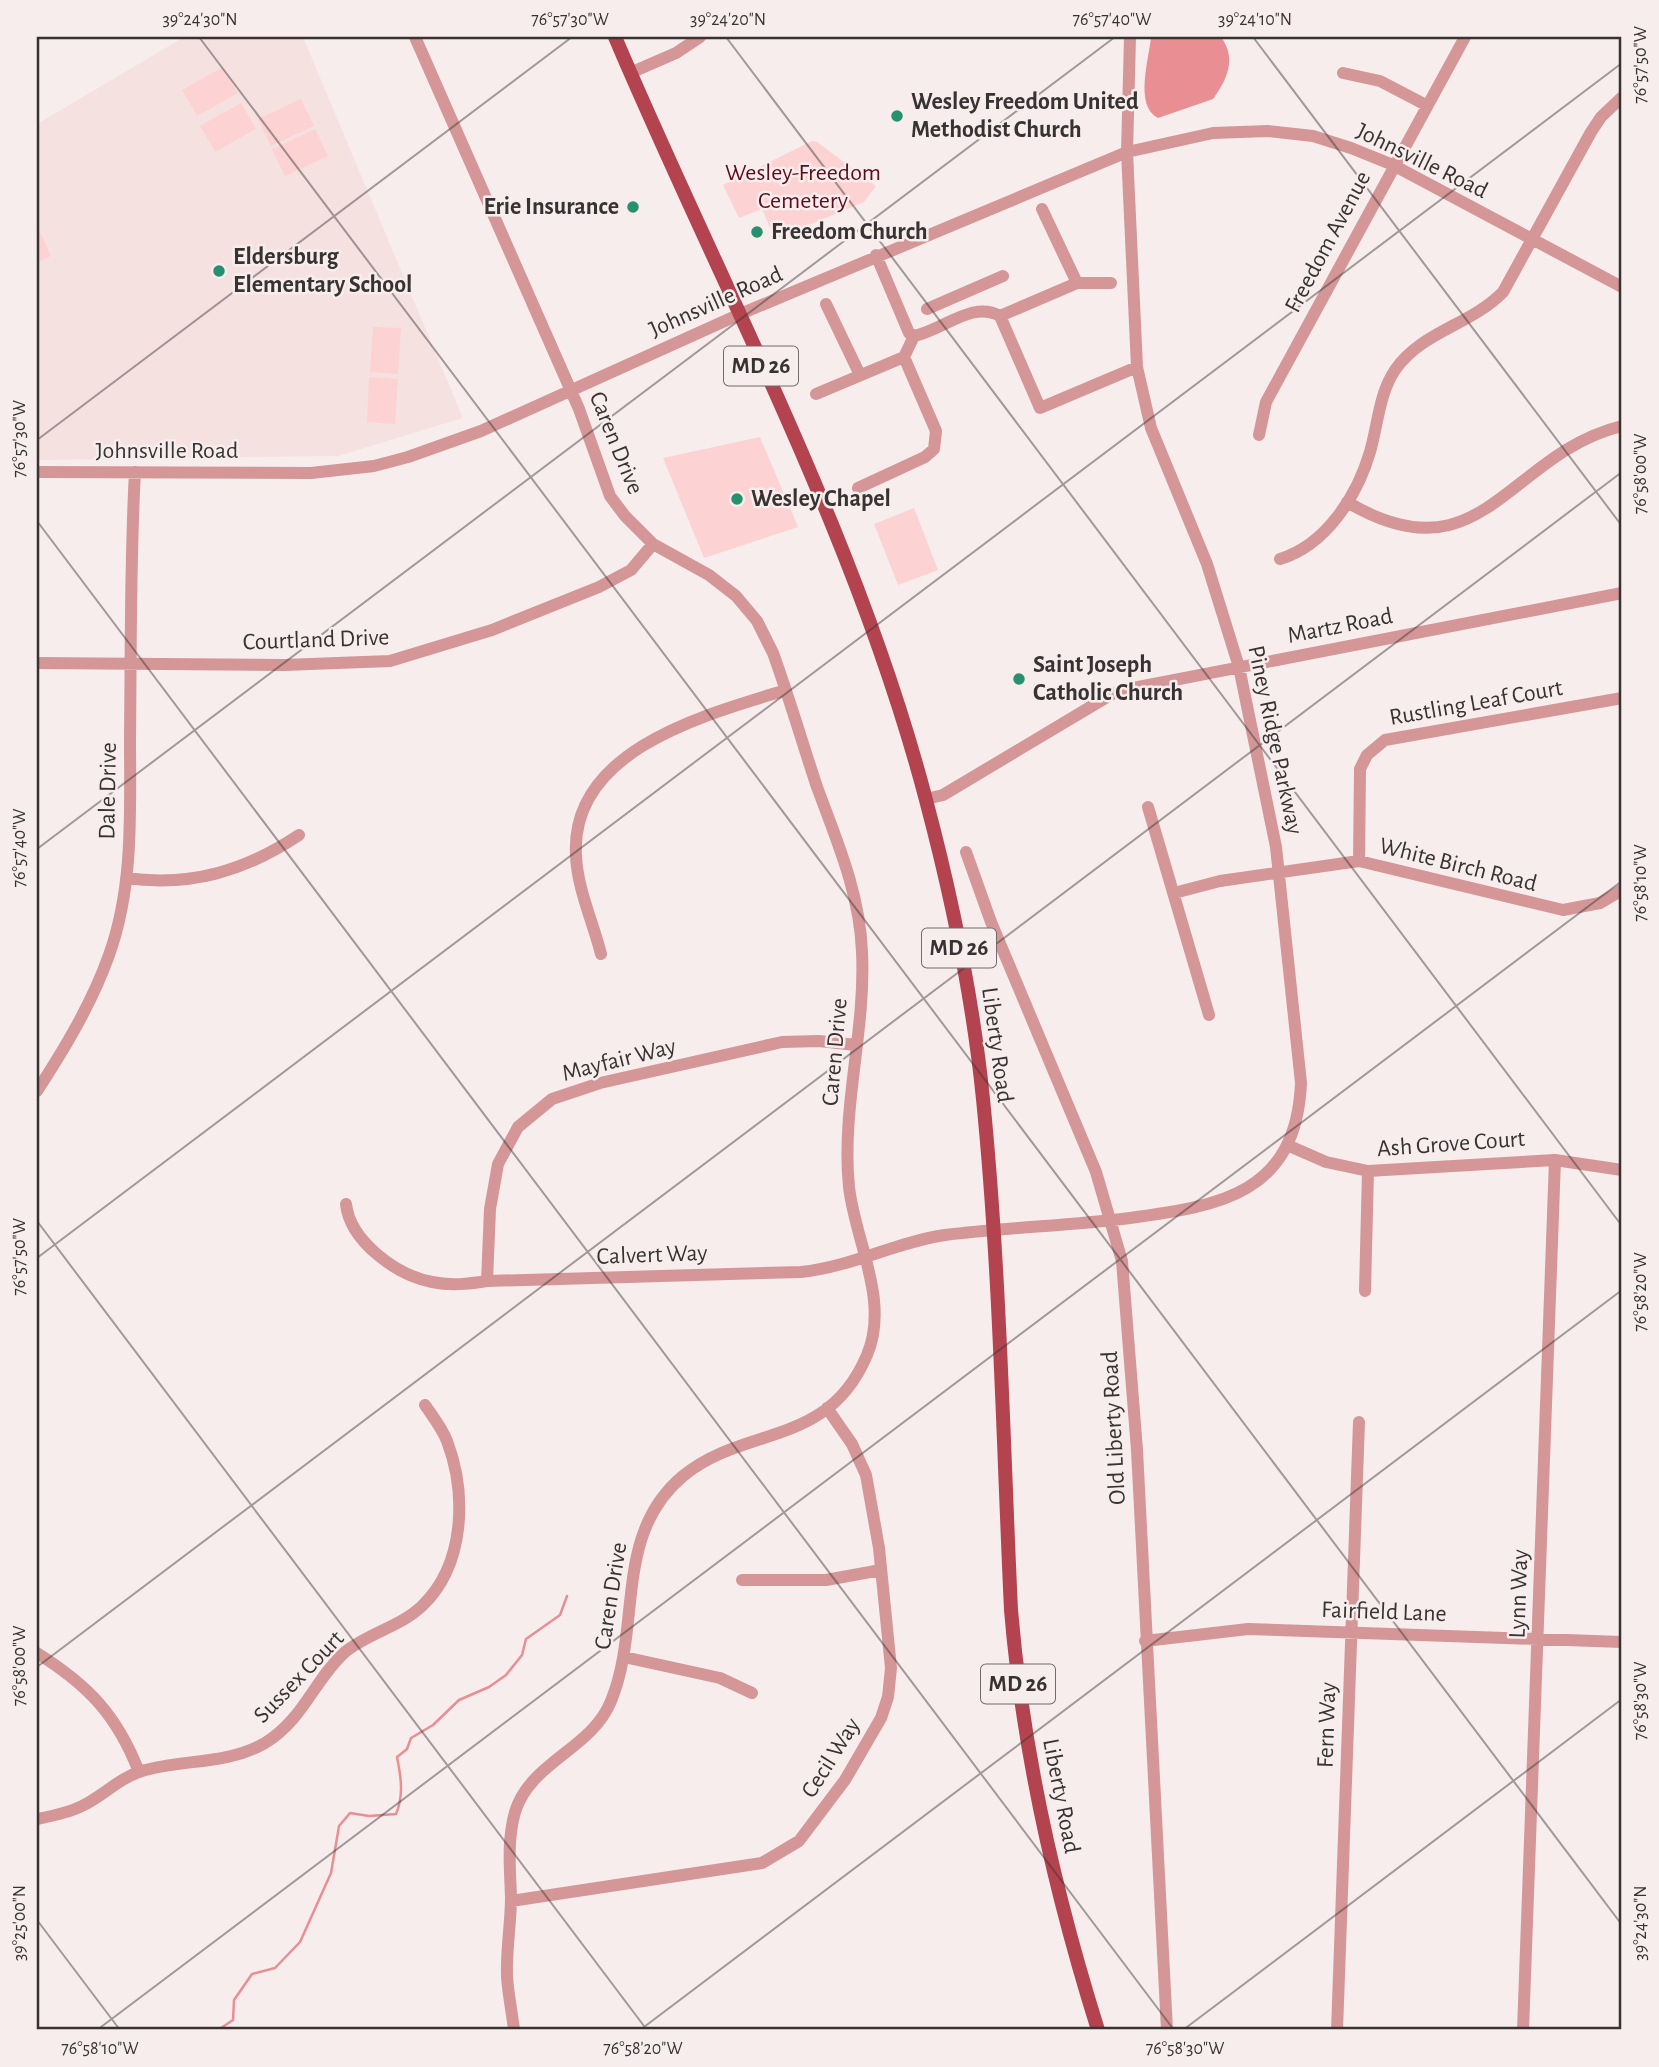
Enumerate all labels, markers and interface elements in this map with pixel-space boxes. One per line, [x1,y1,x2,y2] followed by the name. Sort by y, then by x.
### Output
[162,11,238,29] text: 39°24'30"N
[531,11,609,29] text: 76°57'30"W
[690,11,766,29] text: 39°24'20"N
[1073,11,1151,29] text: 76°57'40"W
[1218,11,1292,29] text: 39°24'10"N
[1632,26,1650,104] text: 76°57'50"W
[911,90,1139,142] place label: Wesley Freedom United Methodist Church
[889,108,905,124] marker: Wesley Freedom United Methodist Church
[1353,119,1491,203] street label: Johnsville Road
[725,161,881,213] park label: Wesley-Freedom Cemetery
[1281,167,1375,317] street label: Freedom Avenue
[483,195,619,219] place label: Erie Insurance
[625,199,641,215] marker: Erie Insurance
[771,220,928,244] place label: Freedom Church
[749,224,765,240] marker: Freedom Church
[233,245,412,297] place label: Eldersburg Elementary School
[646,262,786,342] street label: Johnsville Road
[211,263,227,279] marker: Eldersburg Elementary School
[724,346,798,386] road number: MD 26
[585,388,647,498] street label: Caren Drive
[11,400,29,478] text: 76°57'30"W
[1632,434,1650,514] text: 76°58'00"W
[96,439,238,463] street label: Johnsville Road
[751,487,891,511] place label: Wesley Chapel
[729,491,745,507] marker: Wesley Chapel
[1285,604,1395,648] street label: Martz Road
[242,625,390,655] street label: Courtland Drive
[1243,643,1307,837] street label: Piney Ridge Parkway
[1033,653,1183,705] place label: Saint Joseph Catholic Church
[1011,671,1027,687] marker: Saint Joseph Catholic Church
[1388,676,1565,730] street label: Rustling Leaf Court
[95,742,121,840] street label: Dale Drive
[11,809,29,887] text: 76°57'40"W
[1377,834,1539,896] street label: White Birch Road
[1632,844,1650,922] text: 76°58'10"W
[922,928,996,967] road number: MD 26
[977,986,1017,1104] street label: Liberty Road
[818,997,852,1107] street label: Caren Drive
[560,1034,678,1086] street label: Mayfair Way
[1376,1127,1526,1161] street label: Ash Grove Court
[11,1218,29,1296] text: 76°57'50"W
[596,1241,708,1269] street label: Calvert Way
[1632,1252,1650,1332] text: 76°58'20"W
[1098,1350,1130,1506] street label: Old Liberty Road
[591,1541,631,1651] street label: Caren Drive
[1505,1549,1533,1639] street label: Lynn Way
[1321,1598,1447,1626] street label: Fairfield Lane
[11,1626,29,1706] text: 76°58'00"W
[249,1626,349,1728] street label: Sussex Court
[1632,1662,1650,1740] text: 76°58'30"W
[981,1665,1055,1704] road number: MD 26
[1314,1682,1340,1768] street label: Fern Way
[797,1714,865,1802] street label: Cecil Way
[1038,1737,1084,1855] street label: Liberty Road
[11,1885,29,1961] text: 39°25'00"N
[1632,1885,1650,1961] text: 39°24'30"N
[61,2040,139,2058] text: 76°58'10"W
[603,2040,683,2058] text: 76°58'20"W
[1146,2040,1224,2058] text: 76°58'30"W

